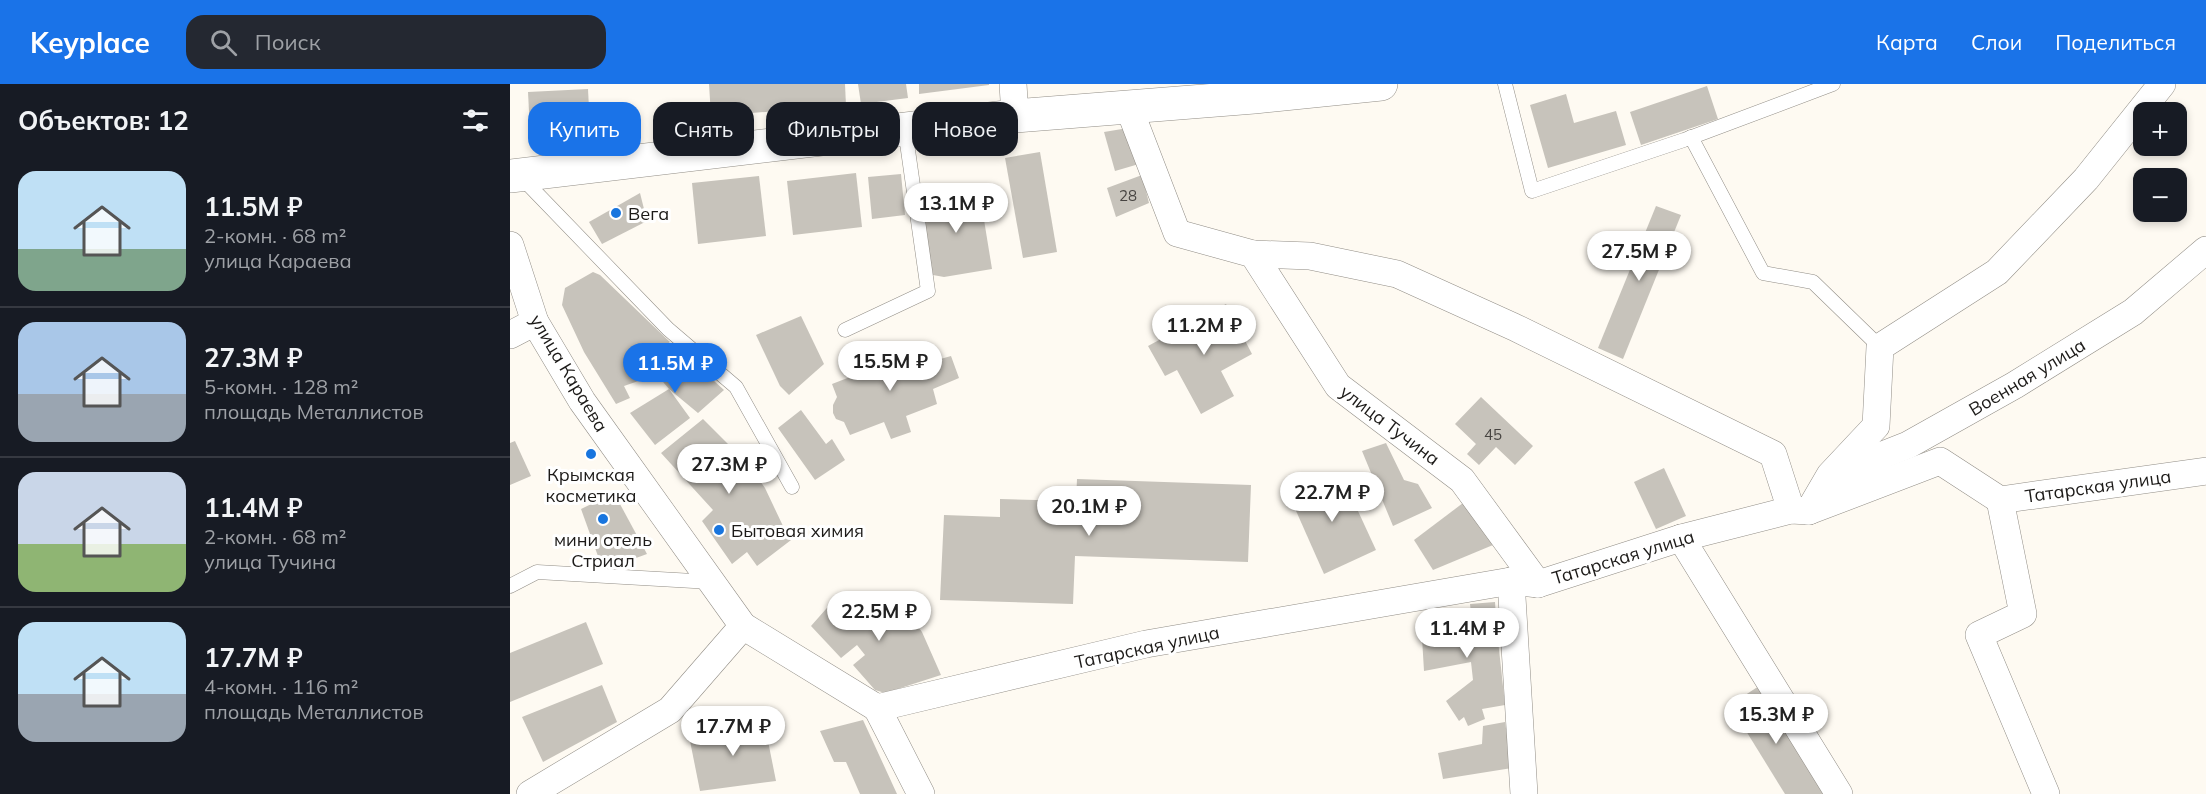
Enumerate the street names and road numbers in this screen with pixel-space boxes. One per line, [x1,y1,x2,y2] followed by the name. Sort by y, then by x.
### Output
[525,310,613,436] street label: улица Караева
[1964,333,2090,421] street label: Военная улица
[1336,380,1444,470] street label: улица Тучина
[2023,464,2173,508] street label: Татарская улица
[1549,524,1697,590] street label: Татарская улица
[1073,620,1221,674] street label: Татарская улица

